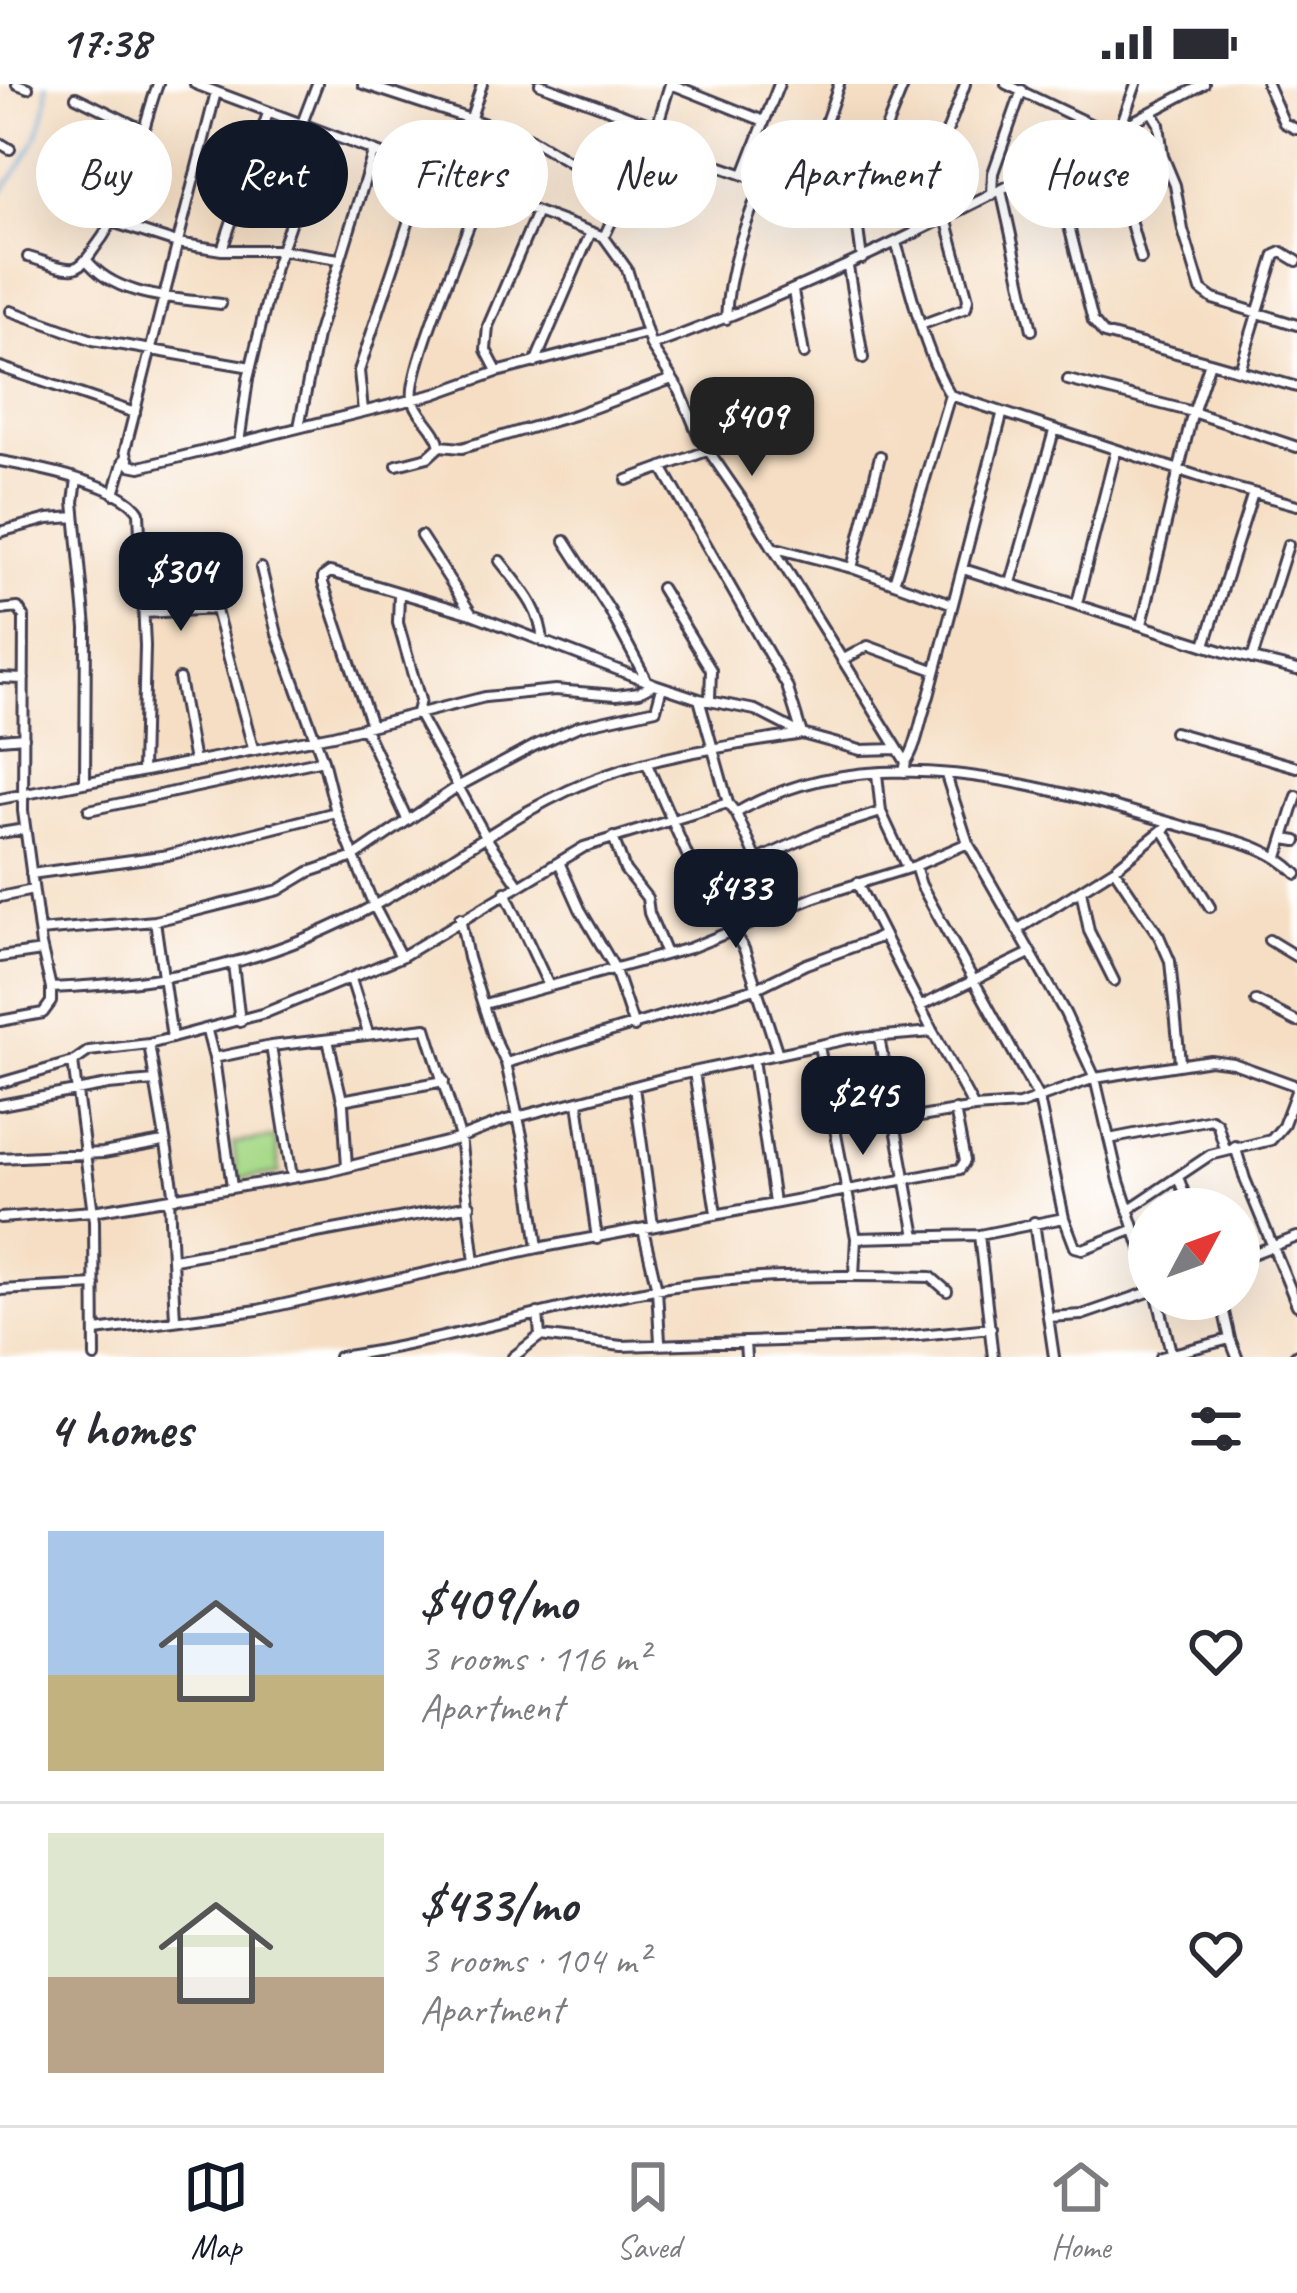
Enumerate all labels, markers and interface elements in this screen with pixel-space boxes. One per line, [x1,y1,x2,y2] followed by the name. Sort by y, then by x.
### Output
[60,14,150,71] text: 17:38
[36,120,172,228] chip: Buy
[196,120,348,228] chip: Rent
[372,120,548,228] chip: Filters
[572,120,717,228] chip: New
[741,120,979,228] chip: Apartment
[1003,120,1169,228] chip: House
[681,377,823,479] pin: $409
[717,391,787,440] text: $409
[110,532,252,634] pin: $304
[146,546,216,595] text: $304
[665,849,807,951] pin: $433
[701,863,771,912] text: $433
[792,1056,934,1158] pin: $245
[828,1070,898,1119] text: $245
[1128,1188,1260,1320] north arrow
[1128,1188,1260,1320] map controls
[1183,1396,1249,1462] icon: filters
[48,1397,192,1461] text: 4 homes
[420,1570,577,1634] text: $409/mo
[144,1579,288,1723] icon: home
[1183,1618,1249,1684] icon: heart
[420,1634,648,1683] text: 3 rooms · 116 m²
[420,1683,563,1732] text: Apartment
[420,1872,577,1936] text: $433/mo
[144,1881,288,2025] icon: home
[1183,1920,1249,1986] icon: heart
[420,1936,648,1985] text: 3 rooms · 104 m²
[420,1985,563,2034] text: Apartment
[183,2154,249,2268] tab: Map
[615,2154,681,2268] tab: Saved
[1048,2154,1114,2268] tab: Home

